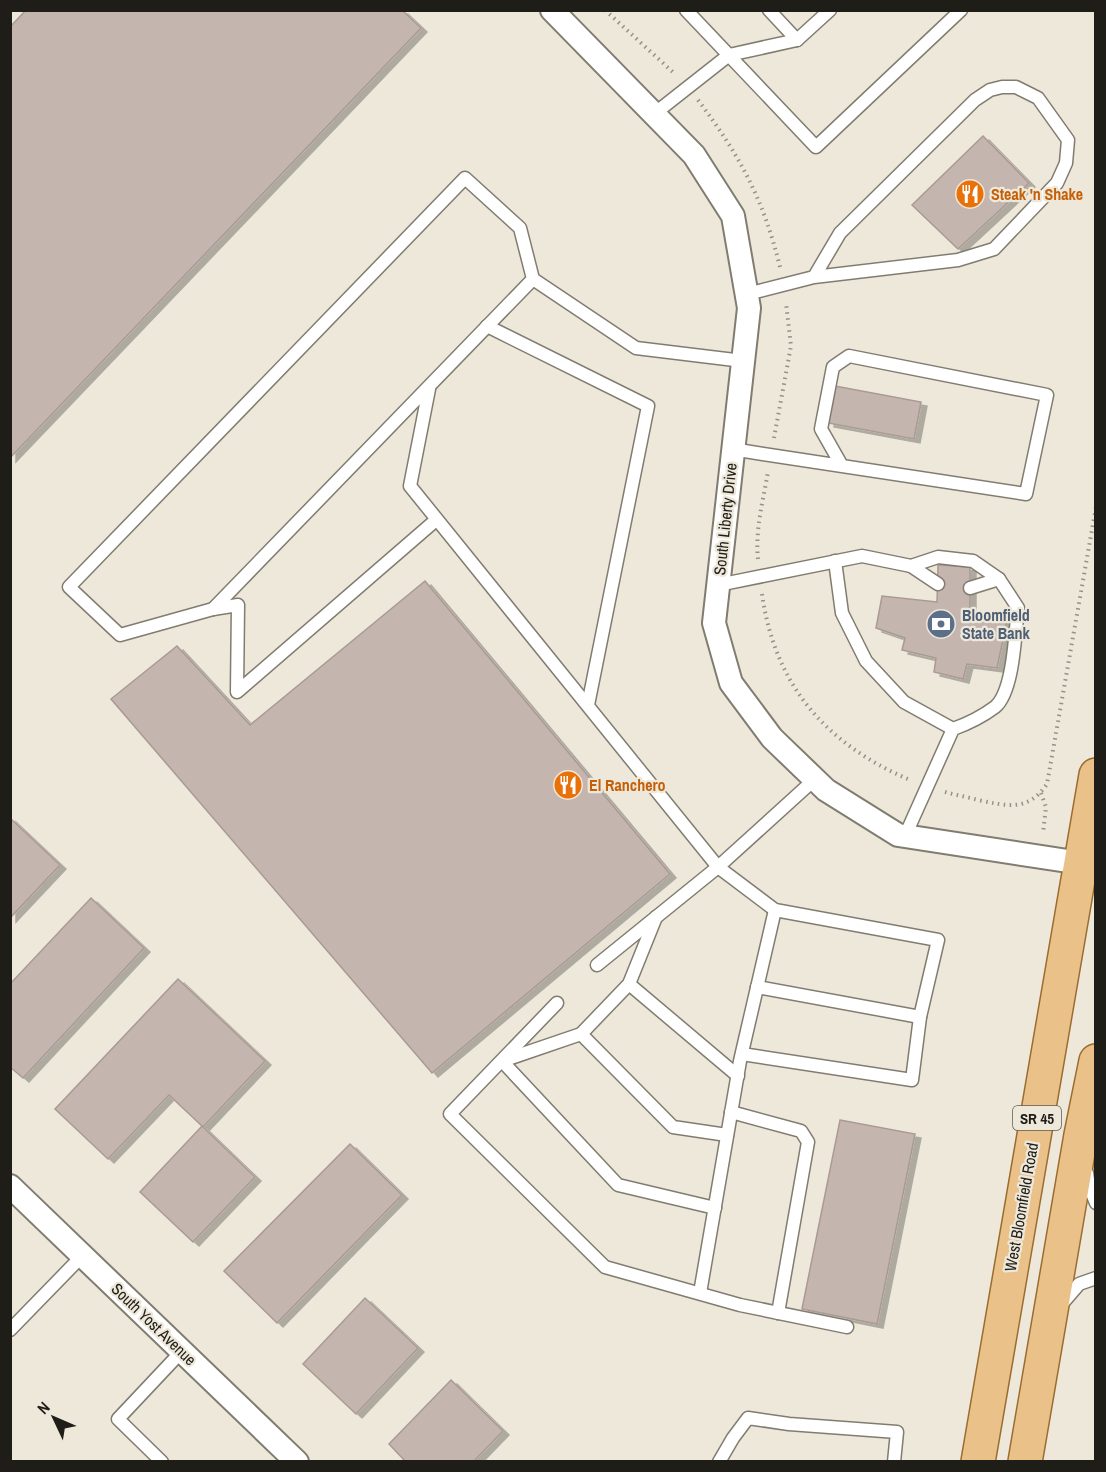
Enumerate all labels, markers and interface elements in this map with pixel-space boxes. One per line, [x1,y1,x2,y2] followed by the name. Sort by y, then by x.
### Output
[954,178,986,210] restaurant icon: Steak 'n Shake
[991,183,1083,205] place label: Steak 'n Shake
[708,462,742,576] street label: South Liberty Drive
[962,604,1031,644] place label: Bloomfield State Bank
[925,608,957,640] bank icon: Bloomfield State Bank
[552,769,584,801] restaurant icon: El Ranchero
[589,774,666,796] place label: El Ranchero
[1013,1106,1061,1130] road number: SR 45
[999,1141,1043,1273] street label: West Bloomfield Road
[107,1278,201,1370] street label: South Yost Avenue
[24,1388,84,1448] north arrow
[32,1397,54,1419] text: N

